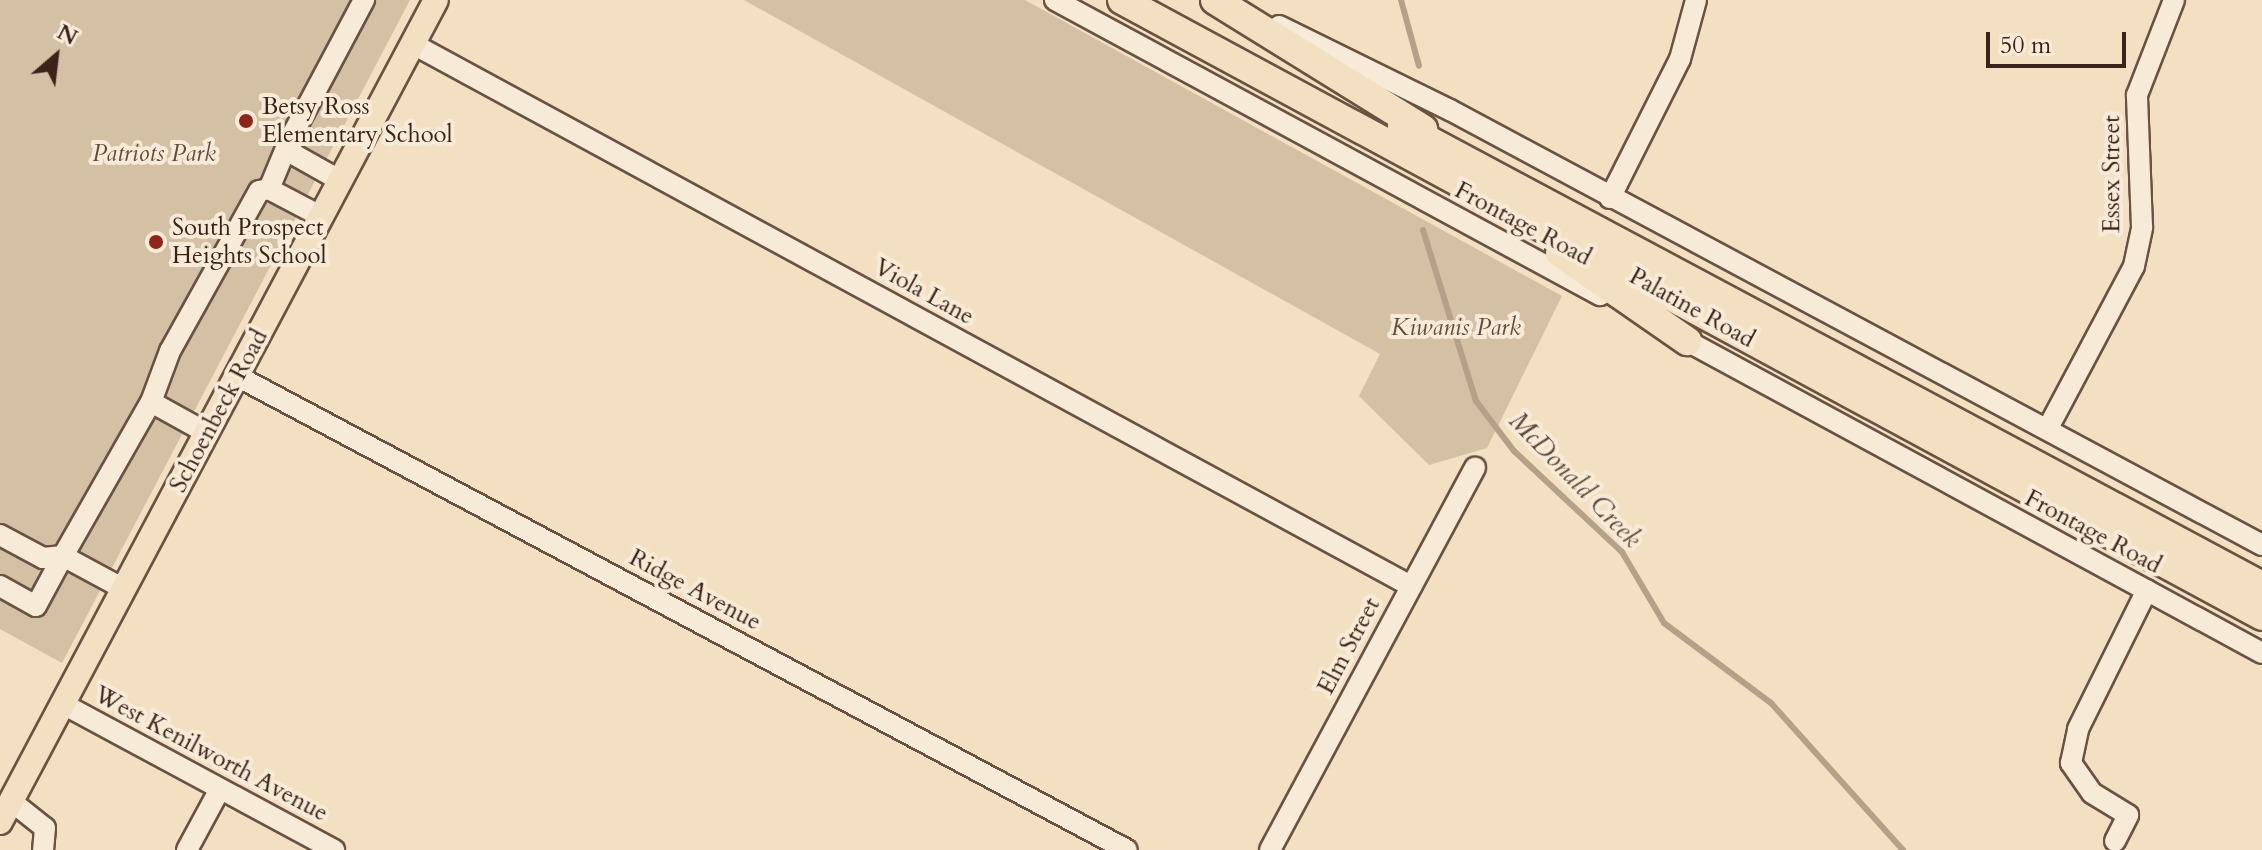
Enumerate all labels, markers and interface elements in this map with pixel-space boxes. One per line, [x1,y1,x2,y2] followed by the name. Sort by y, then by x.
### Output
[16,16,96,96] north arrow
[1990,16,2130,66] scale bar
[52,17,83,53] text: N
[2000,29,2051,62] text: 50 m
[262,93,453,149] place label: Betsy Ross Elementary School
[237,112,255,130] marker: Betsy Ross Elementary School
[2098,115,2126,233] street label: Essex Street
[92,140,216,168] park label: Patriots Park
[1450,176,1596,272] street label: Frontage Road
[172,214,327,270] place label: South Prospect Heights School
[147,233,165,251] marker: South Prospect Heights School
[869,253,979,331] street label: Viola Lane
[1624,262,1760,354] street label: Palatine Road
[1391,314,1521,342] park label: Kiwanis Park
[164,325,274,497] street label: Schoenbeck Road
[1502,406,1648,554] water label: McDonald Creek
[2020,484,2166,580] street label: Frontage Road
[624,543,766,637] street label: Ridge Avenue
[1312,593,1386,699] street label: Elm Street
[89,680,333,828] street label: West Kenilworth Avenue

